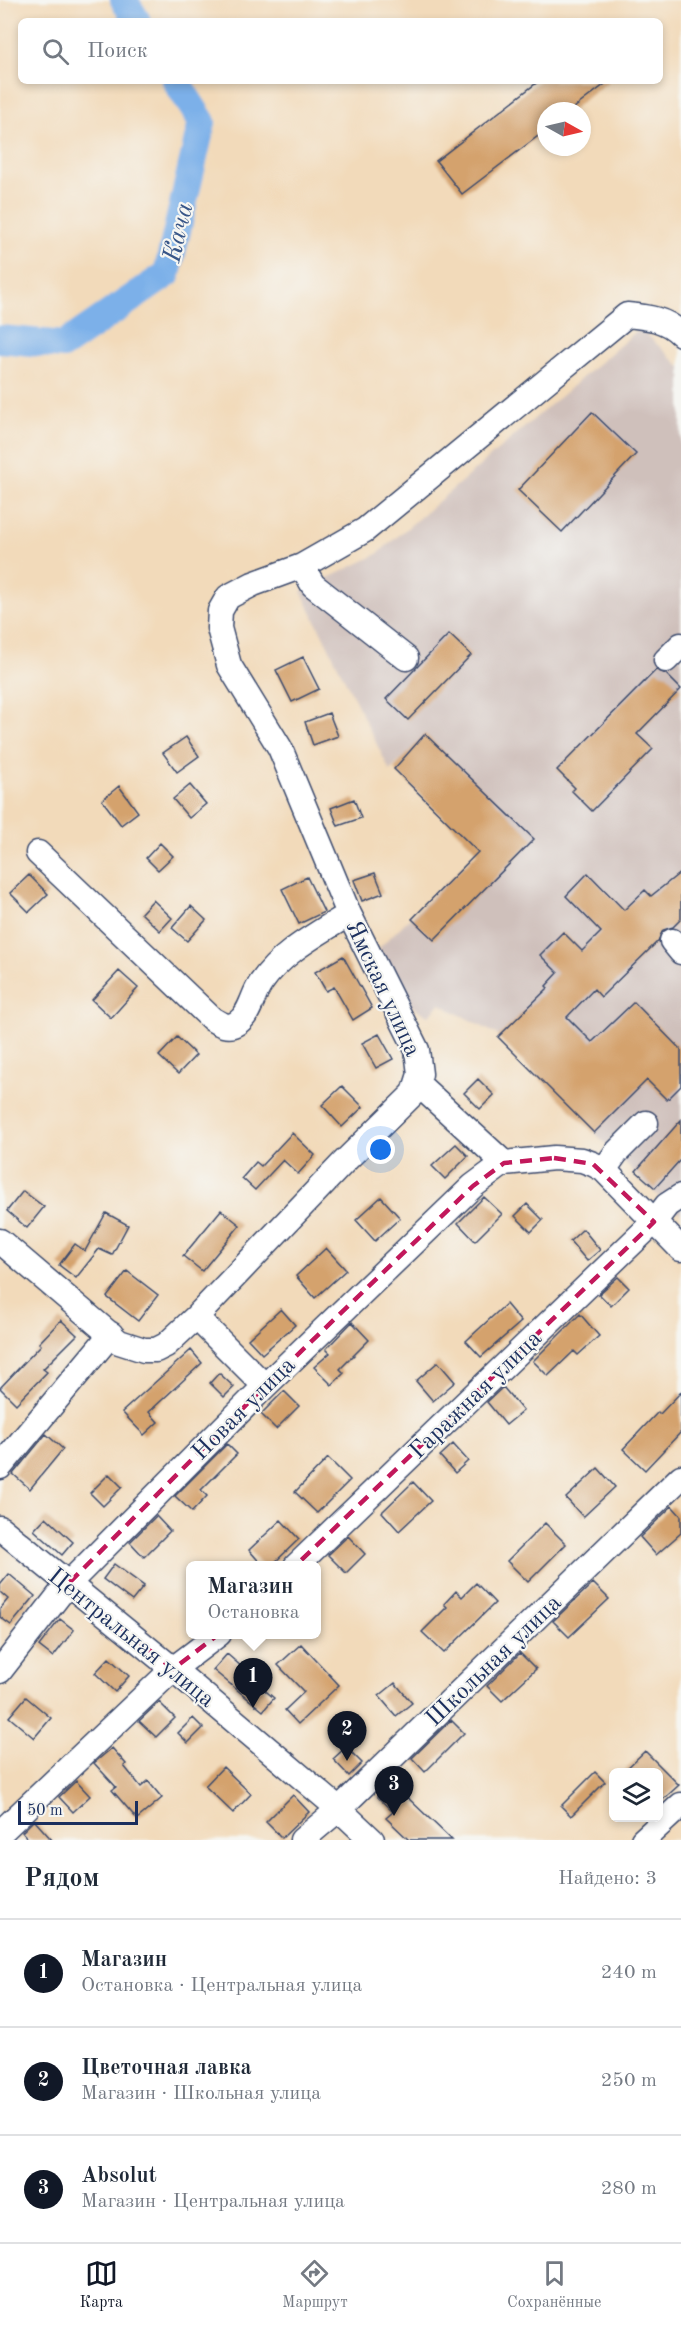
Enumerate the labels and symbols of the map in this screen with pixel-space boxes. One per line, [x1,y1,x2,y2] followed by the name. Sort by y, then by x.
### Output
[537,102,591,156] north arrow
[159,200,198,266] water label: Кача
[340,917,424,1061] street label: Ямская улица
[366,1135,395,1164] your location
[406,1327,547,1464] street label: Гаражная улица
[188,1353,301,1466] street label: Новая улица
[43,1564,219,1713] street label: Центральная улица
[422,1591,567,1732] street label: Школьная улица
[234,1658,272,1708] pin: 1
[328,1712,366,1761] pin: 2
[374,1766,414,1816] pin: 3
[18,1798,138,1826] scale bar

